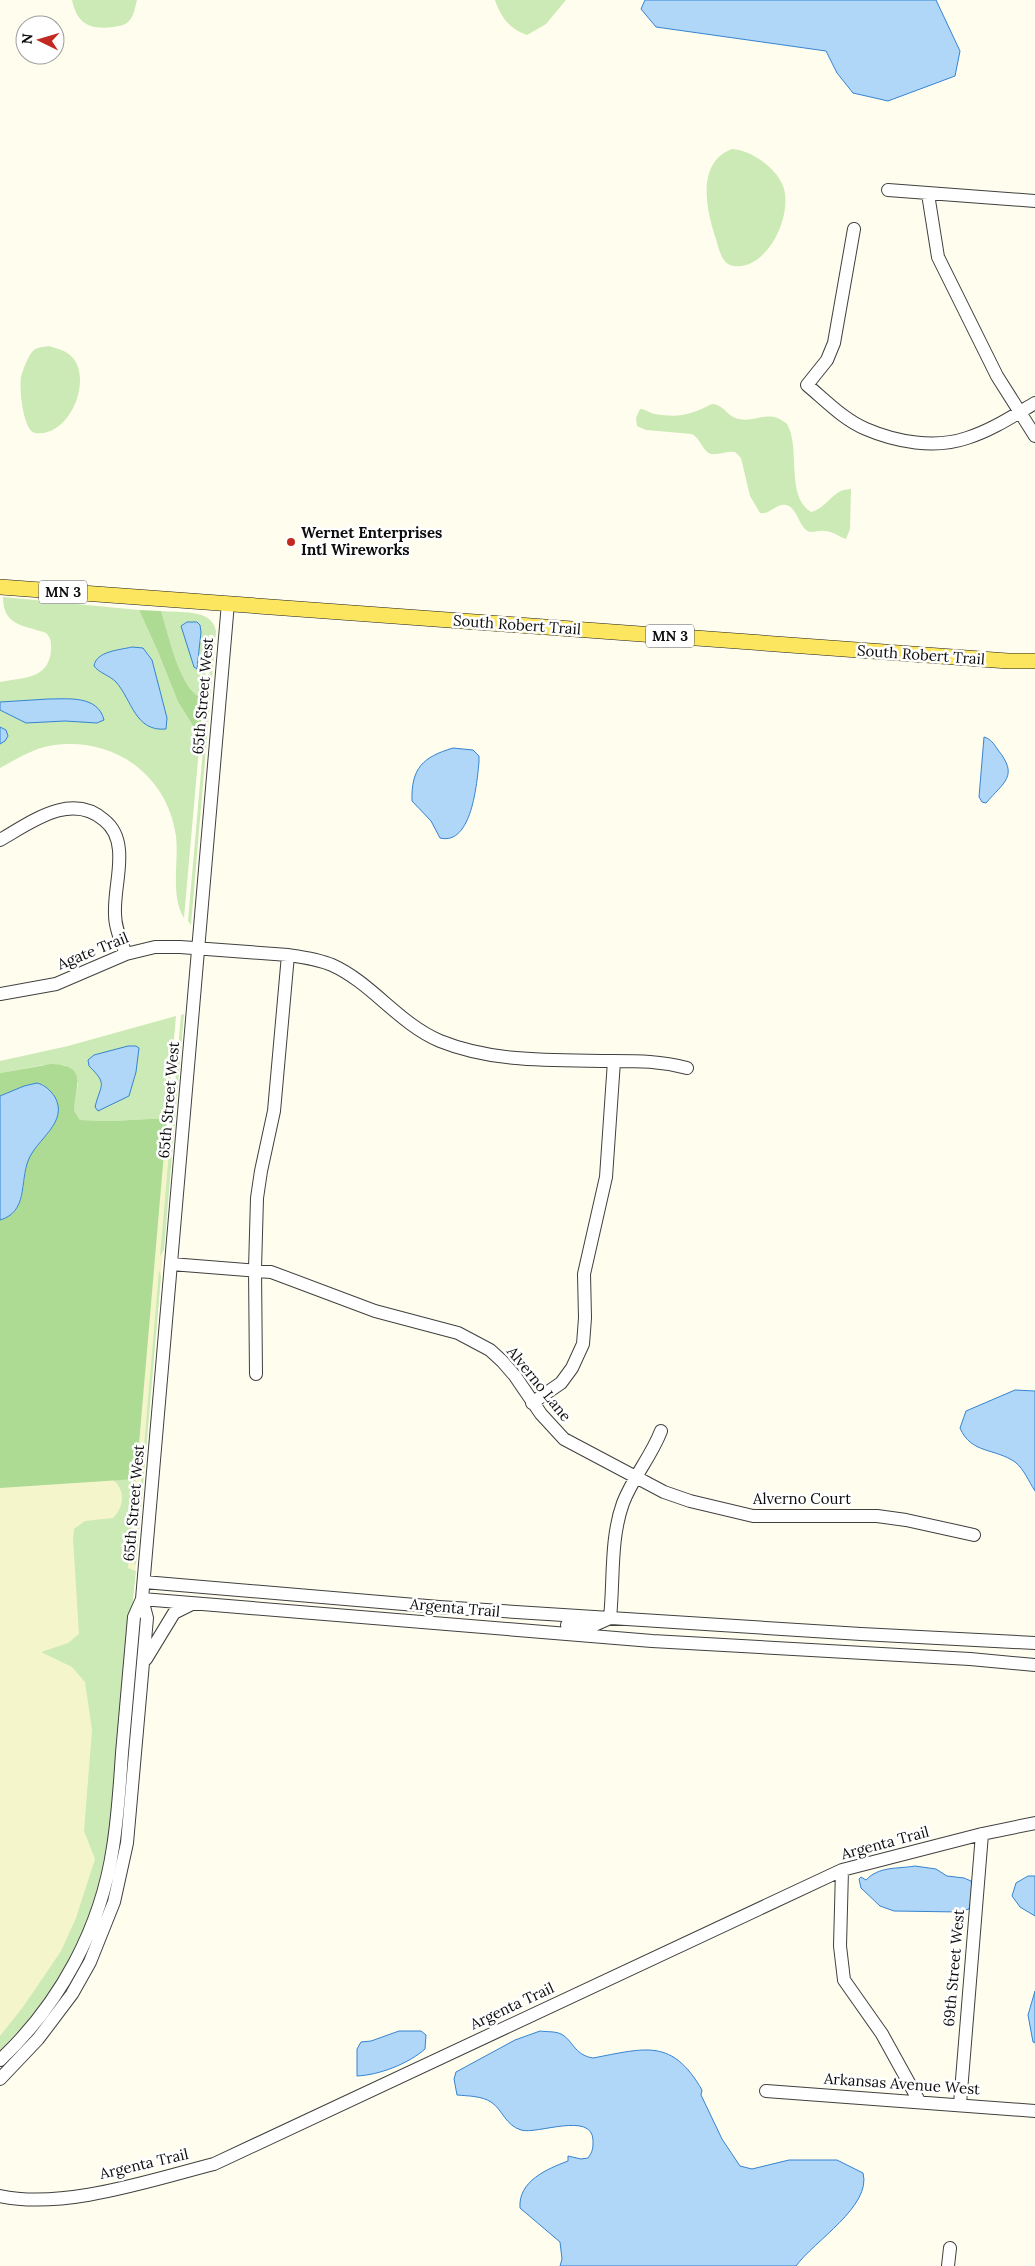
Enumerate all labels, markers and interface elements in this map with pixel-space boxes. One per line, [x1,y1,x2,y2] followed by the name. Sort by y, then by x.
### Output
[15,15,65,65] north arrow
[18,33,37,45] text: N
[301,523,442,559] place label: Wernet Enterprises Intl Wireworks
[285,536,297,548] marker: Wernet Enterprises Intl Wireworks
[39,580,87,604] road number: MN 3
[452,611,582,638] street label: South Robert Trail
[646,624,694,648] road number: MN 3
[188,637,217,755] street label: 65th Street West
[856,641,986,668] street label: South Robert Trail
[54,928,131,974] street label: Agate Trail
[154,1041,183,1159] street label: 65th Street West
[503,1341,576,1425] street label: Alverno Lane
[119,1444,148,1562] street label: 65th Street West
[752,1489,851,1508] street label: Alverno Court
[408,1594,501,1621] street label: Argenta Trail
[838,1822,931,1864] street label: Argenta Trail
[939,1908,968,2027] street label: 69th Street West
[466,1978,557,2034] street label: Argenta Trail
[822,2068,981,2098] street label: Arkansas Avenue West
[97,2144,190,2183] street label: Argenta Trail

